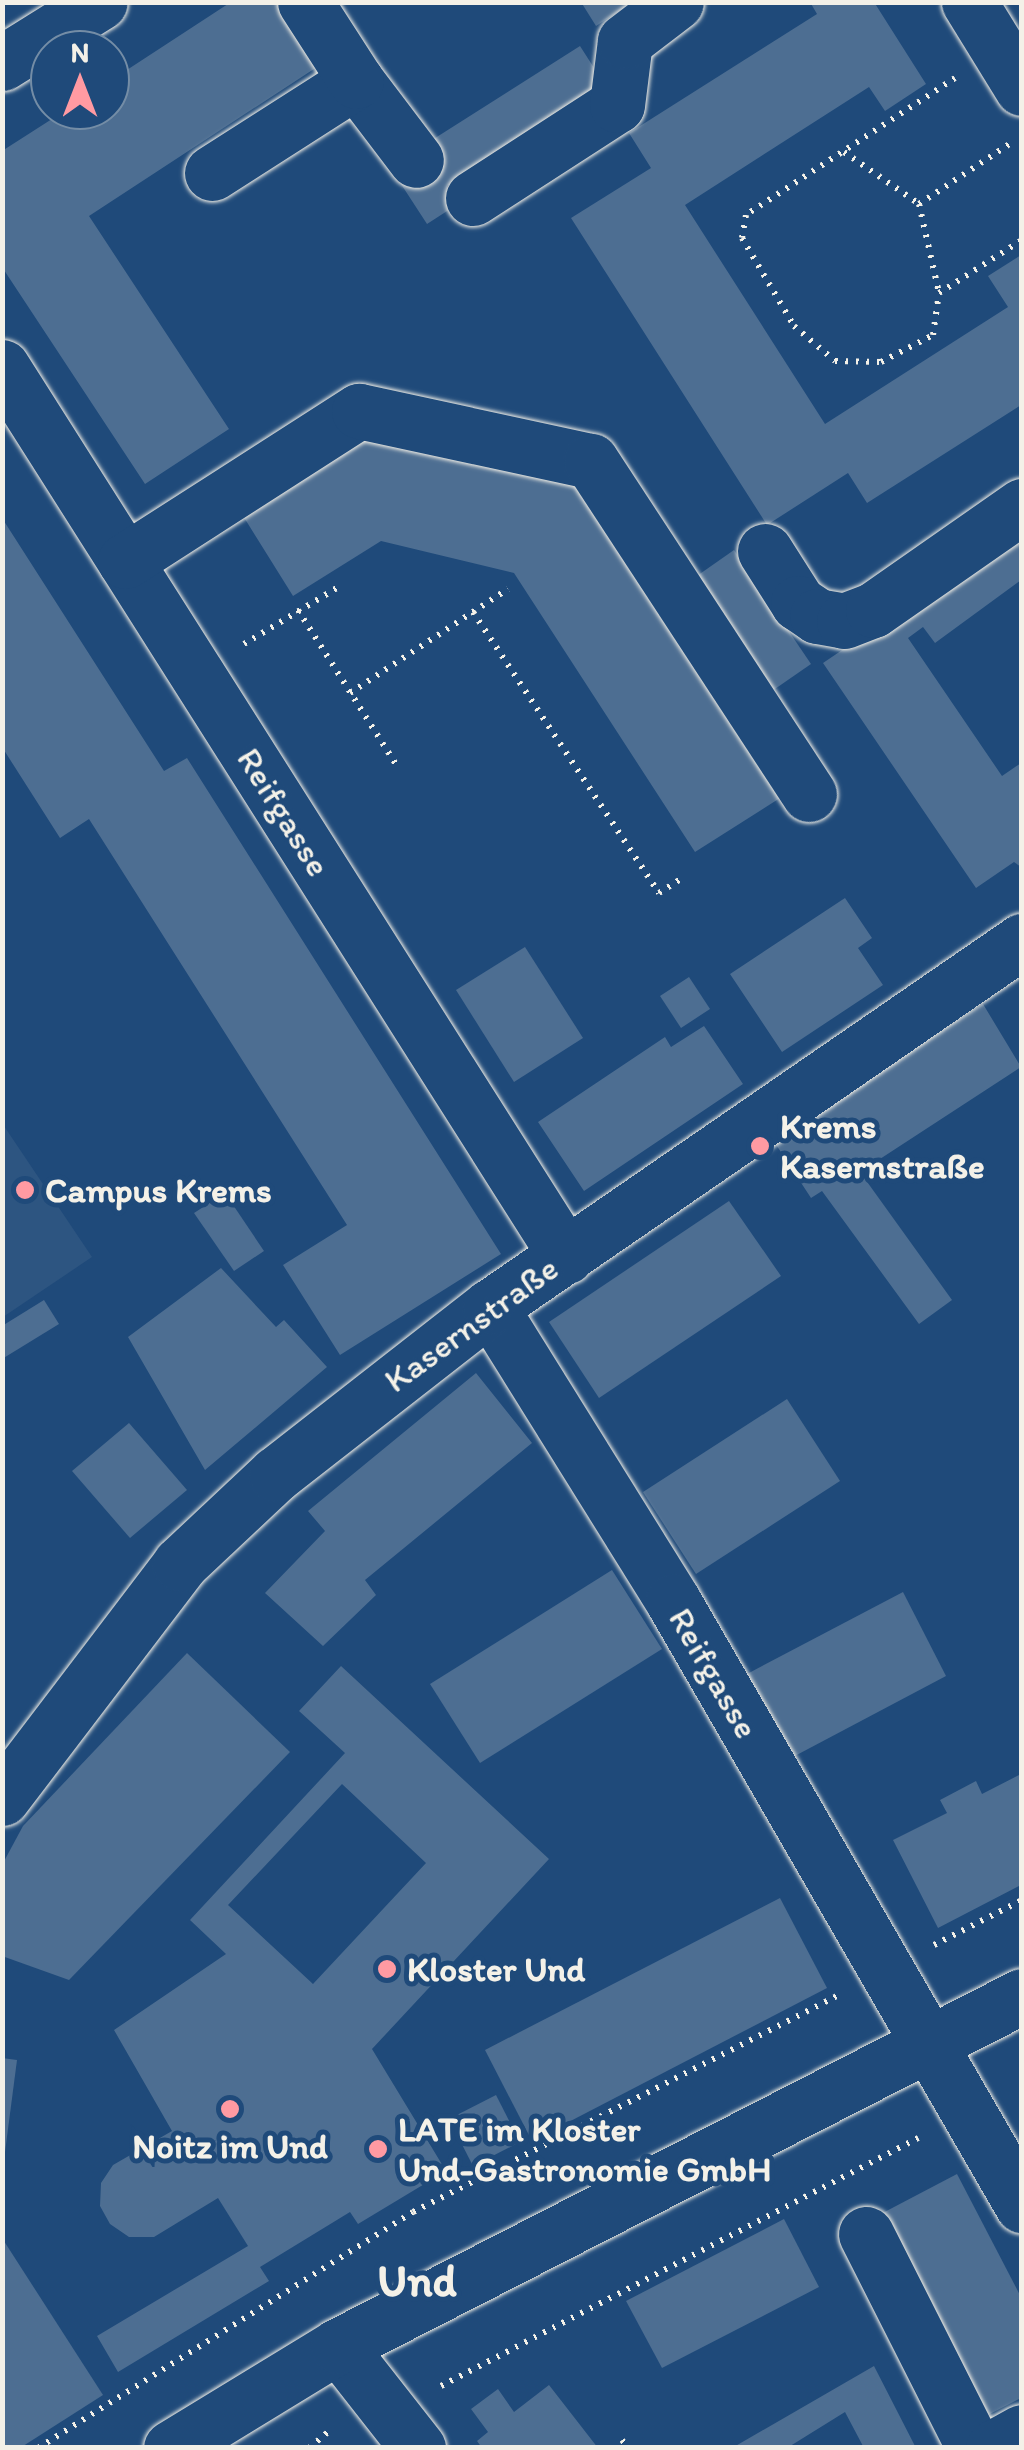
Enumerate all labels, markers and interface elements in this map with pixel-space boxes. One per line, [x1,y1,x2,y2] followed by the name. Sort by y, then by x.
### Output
[30,30,130,130] north arrow
[71,35,89,69] text: N
[228,740,340,884] street label: Reifgasse
[780,1105,985,1187] place label: Krems Kasernstraße
[749,1135,771,1157] marker: Krems Kasernstraße
[45,1169,272,1211] place label: Campus Krems
[14,1179,36,1201] marker: Campus Krems
[376,1247,566,1401] street label: Kasernstraße
[660,1600,768,1746] street label: Reifgasse
[407,1948,586,1990] place label: Kloster Und
[376,1958,398,1980] marker: Kloster Und
[219,2098,241,2120] marker: Noitz im Und
[398,2108,773,2190] place label: LATE im Kloster Und-Gastronomie GmbH
[132,2125,328,2167] place label: Noitz im Und
[367,2138,389,2160] marker: LATE im Kloster Und-Gastronomie GmbH
[377,2254,457,2308] district label: Und

